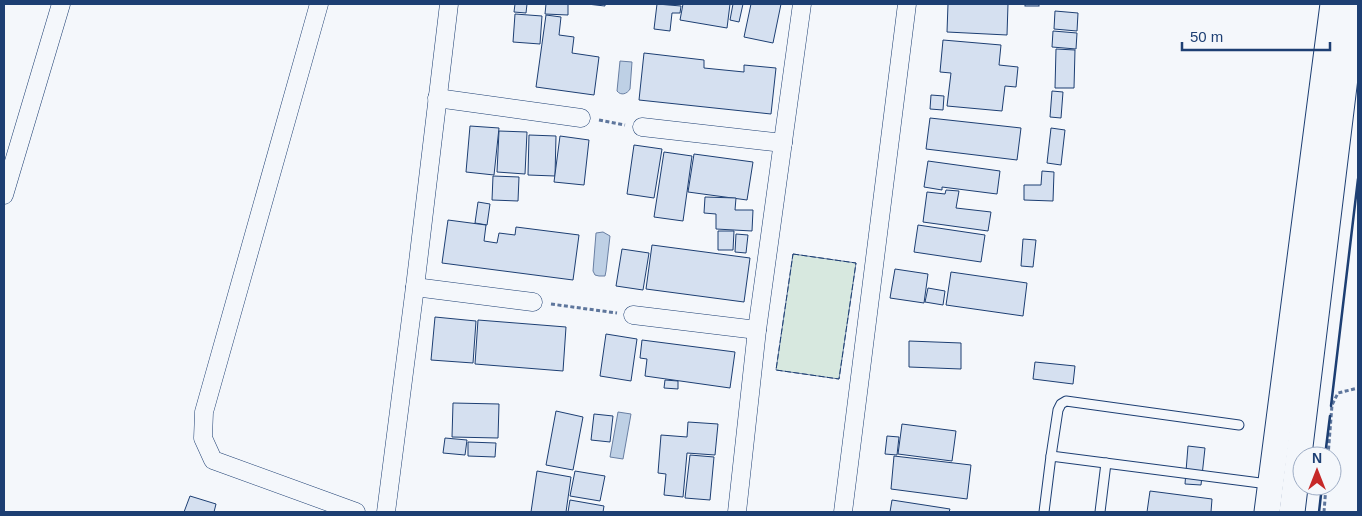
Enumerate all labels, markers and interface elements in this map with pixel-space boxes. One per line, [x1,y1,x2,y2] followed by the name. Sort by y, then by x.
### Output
[1182,20,1330,52] scale bar
[1190,28,1223,45] text: 50 m
[1292,446,1342,496] north arrow
[1312,450,1322,466] text: N

